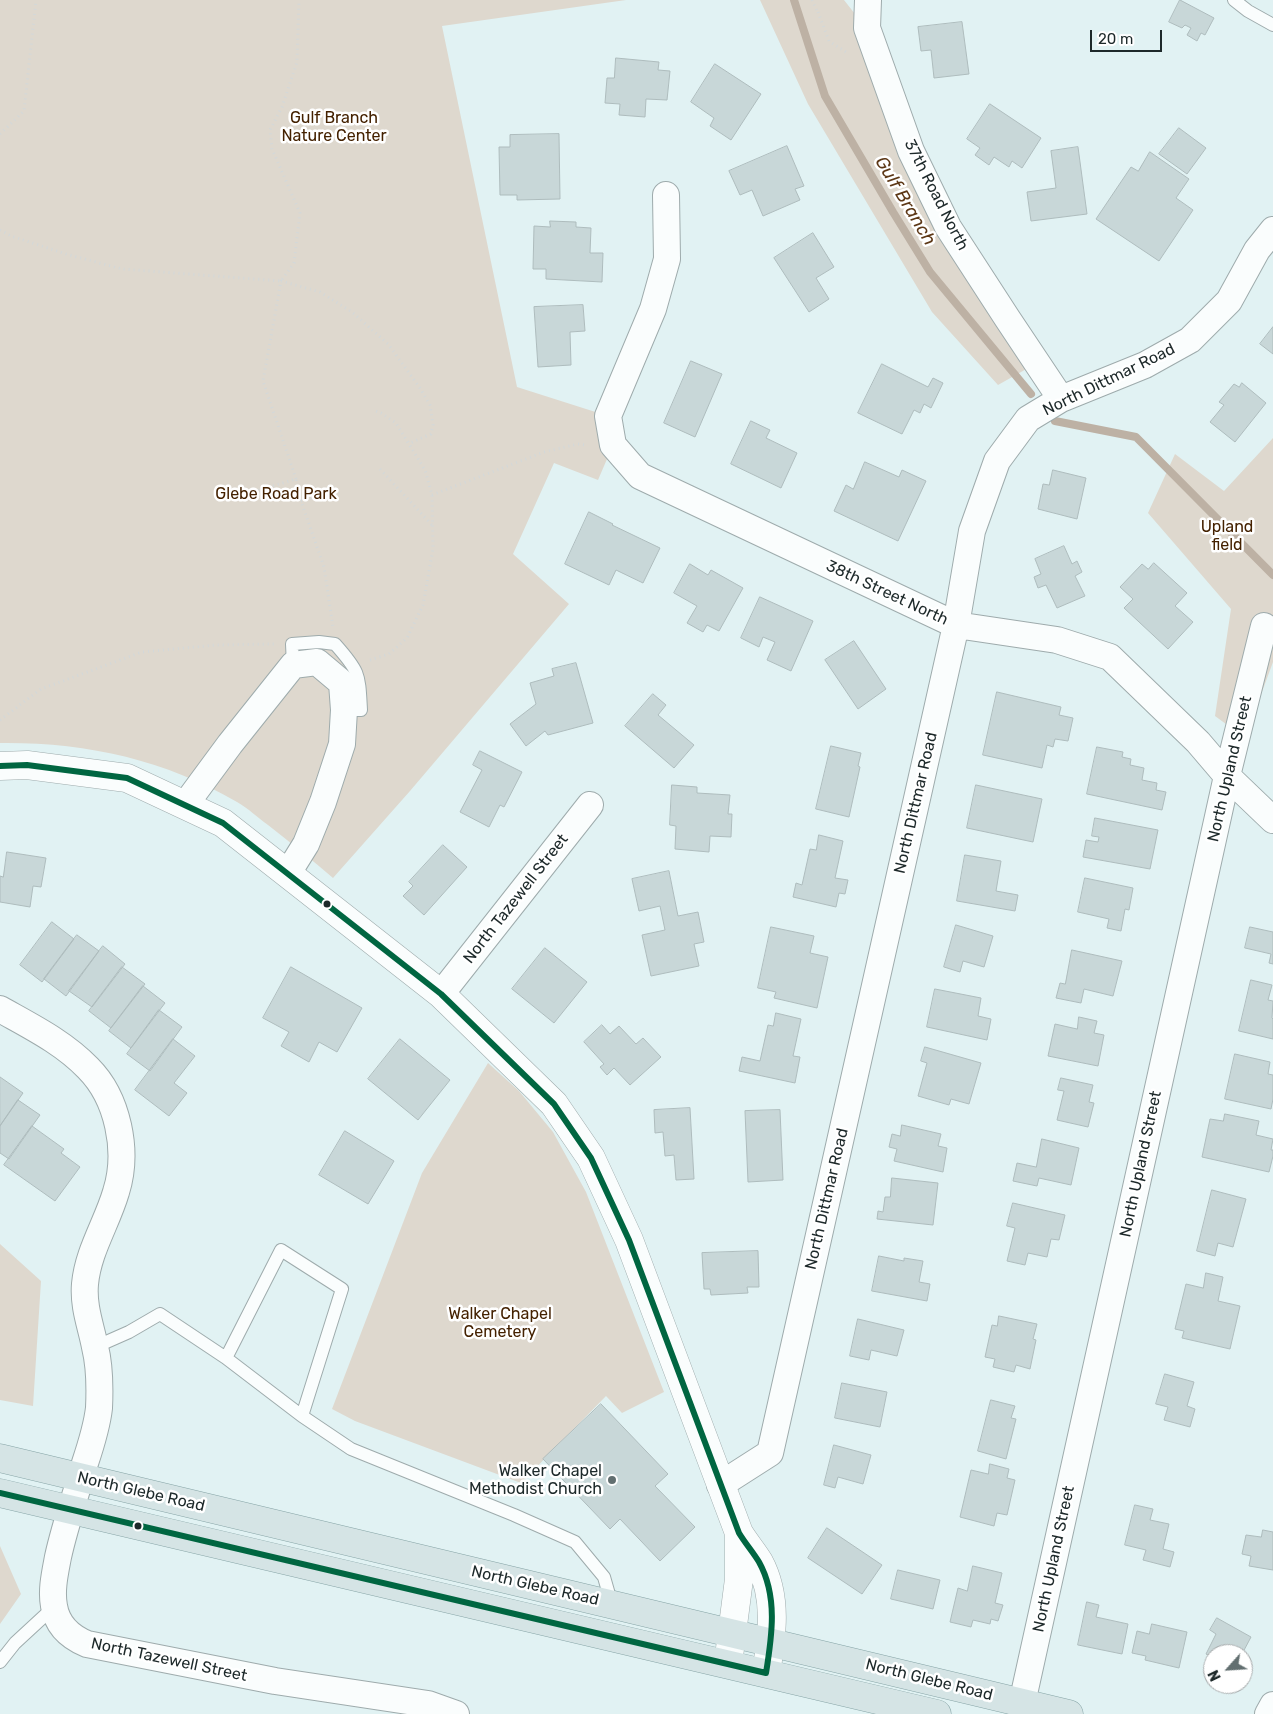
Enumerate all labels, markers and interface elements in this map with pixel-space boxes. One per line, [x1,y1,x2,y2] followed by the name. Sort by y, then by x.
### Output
[1093,20,1166,52] scale bar
[1098,30,1133,48] text: 20 m
[281,108,387,146] park label: Gulf Branch Nature Center
[900,136,972,254] street label: 37th Road North
[870,153,940,249] water label: Gulf Branch
[1040,340,1178,420] street label: North Dittmar Road
[215,484,337,504] park label: Glebe Road Park
[1201,517,1253,555] park label: Upland field
[823,556,951,630] street label: 38th Street North
[1204,694,1256,844] street label: North Upland Street
[890,730,942,876] street label: North Dittmar Road
[459,830,573,968] street label: North Tazewell Street
[322,899,332,909] unlabelled marker
[1116,1089,1166,1239] street label: North Upland Street
[801,1126,853,1272] street label: North Dittmar Road
[448,1304,552,1342] park label: Walker Chapel Cemetery
[469,1461,602,1499] place label: Walker Chapel Methodist Church
[75,1468,207,1516] street label: North Glebe Road
[606,1474,618,1486] marker: Walker Chapel Methodist Church
[1029,1484,1079,1634] street label: North Upland Street
[133,1521,143,1531] unlabelled marker
[469,1562,601,1610] street label: North Glebe Road
[89,1634,249,1686] street label: North Tazewell Street
[1203,1644,1253,1694] north arrow
[863,1655,995,1705] street label: North Glebe Road
[1205,1667,1225,1684] text: N

